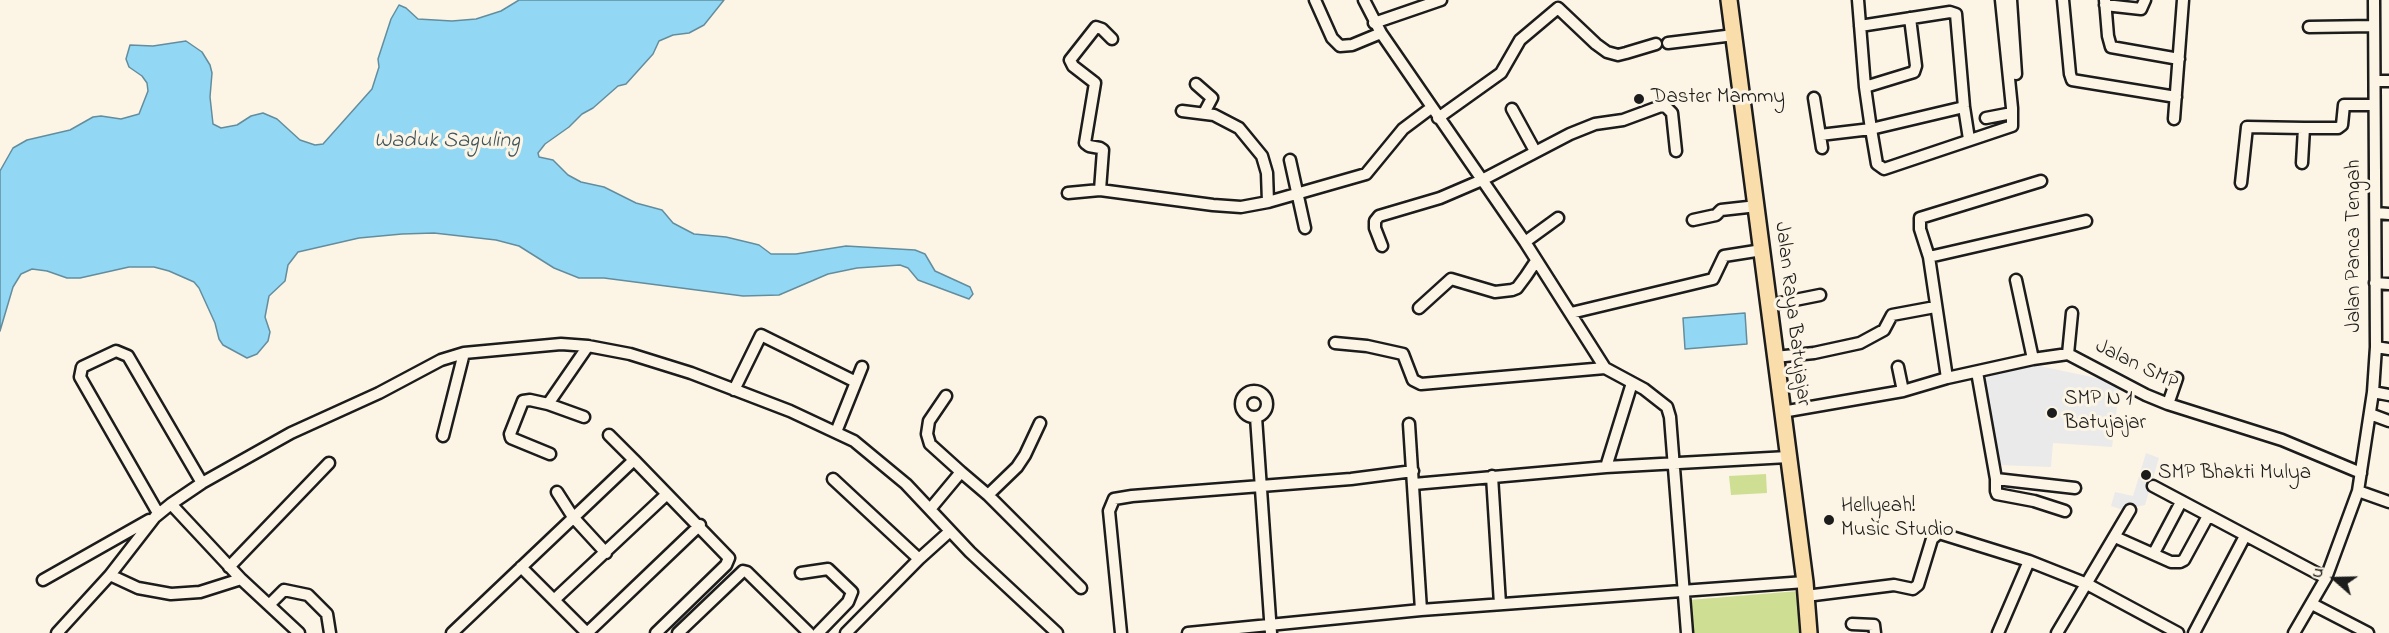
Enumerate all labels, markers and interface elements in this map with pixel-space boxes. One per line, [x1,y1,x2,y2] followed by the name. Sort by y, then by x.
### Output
[1651,86,1785,112] place label: Daster Mammy
[1632,92,1646,106] marker: Daster Mammy
[374,129,520,155] water label: Waduk Saguling
[2343,159,2369,333] street label: Jalan Panca Tengah
[1767,220,1815,408] street label: Jalan Raya Batujajar
[2090,335,2182,397] street label: Jalan SMP
[2064,388,2146,438] place label: SMP N 1 Batujajar
[2045,406,2059,420] marker: SMP N 1 Batujajar
[2158,462,2311,488] place label: SMP Bhakti Mulya
[2139,468,2153,482] marker: SMP Bhakti Mulya
[1841,495,1954,545] place label: Hellyeah! Music Studio
[1822,513,1836,527] marker: Hellyeah! Music Studio
[2305,549,2365,609] north arrow
[2305,564,2331,582] text: U

